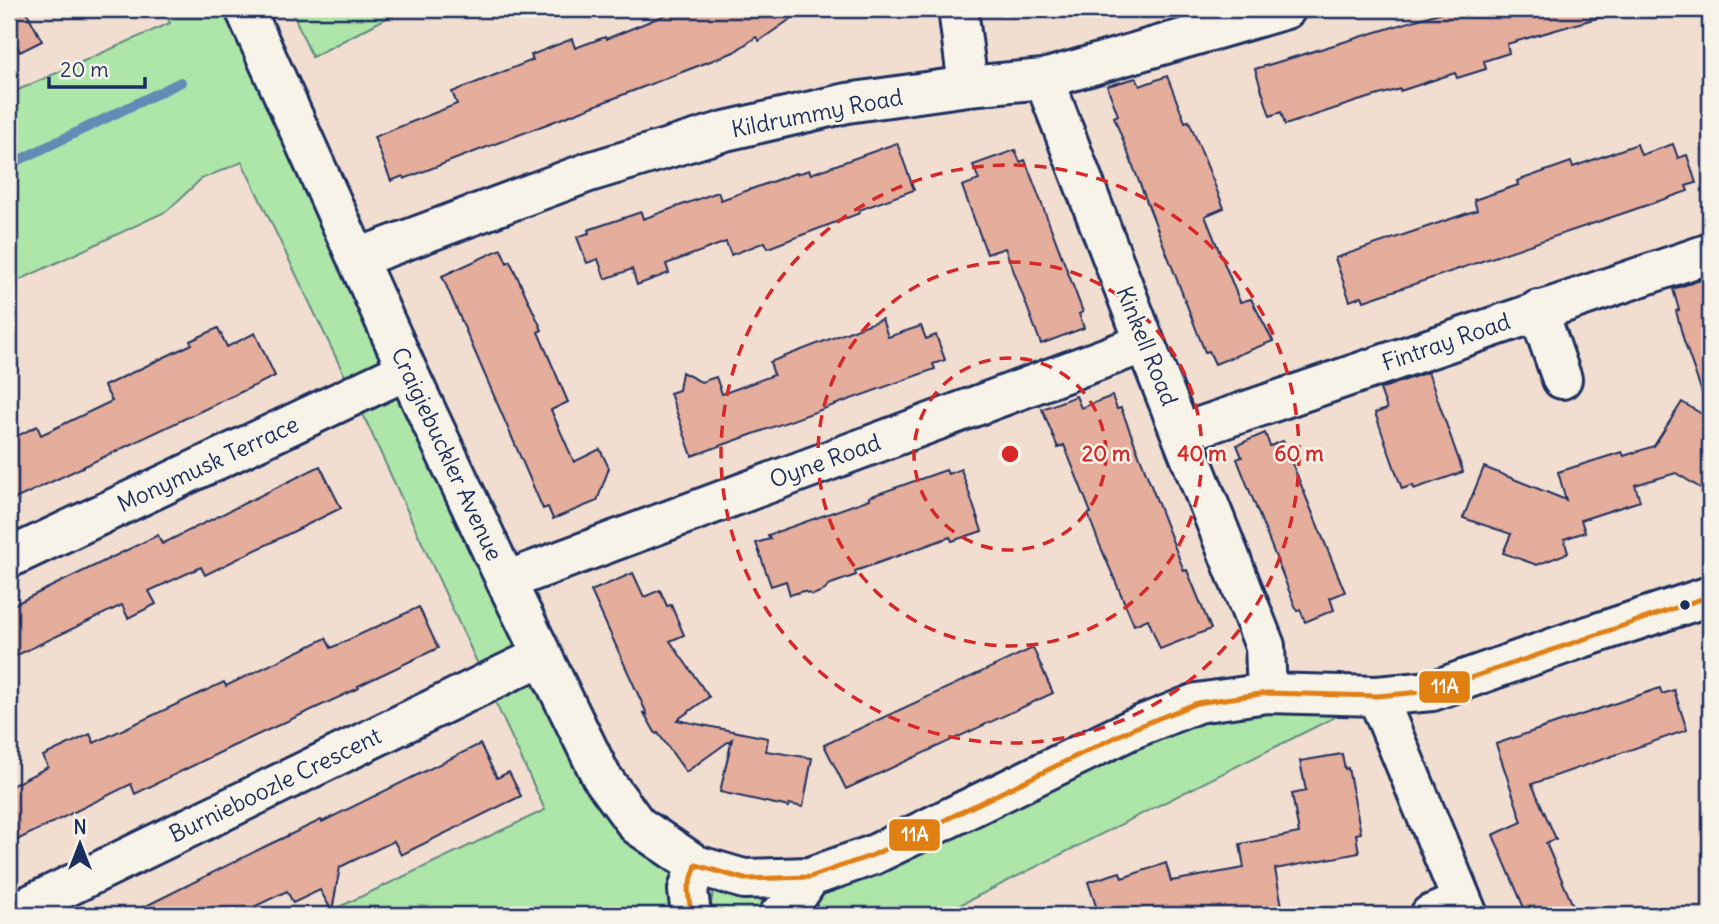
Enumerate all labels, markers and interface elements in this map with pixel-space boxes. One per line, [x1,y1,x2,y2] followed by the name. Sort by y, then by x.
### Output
[49,46,145,90] scale bar
[60,56,109,83] text: 20 m
[729,82,905,143] street label: Kildrummy Road
[1110,282,1185,410] street label: Kinkell Road
[1378,306,1514,377] street label: Fintray Road
[385,343,510,565] street label: Craigiebuckler Avenue
[112,409,303,518] street label: Monymusk Terrace
[765,427,884,494] street label: Oyne Road
[1082,440,1131,467] text: 20 m
[1177,440,1227,467] text: 40 m
[1274,440,1324,467] text: 60 m
[998,442,1022,466] centre of rings
[1678,598,1692,612] unlabelled marker
[1418,670,1471,704] line badge: 11A
[1431,674,1459,698] text: 11A
[164,721,386,848] street label: Burnieboozle Crescent
[46,808,116,878] north arrow
[73,815,87,839] text: N
[888,818,941,852] line badge: 11A
[901,822,929,846] text: 11A

